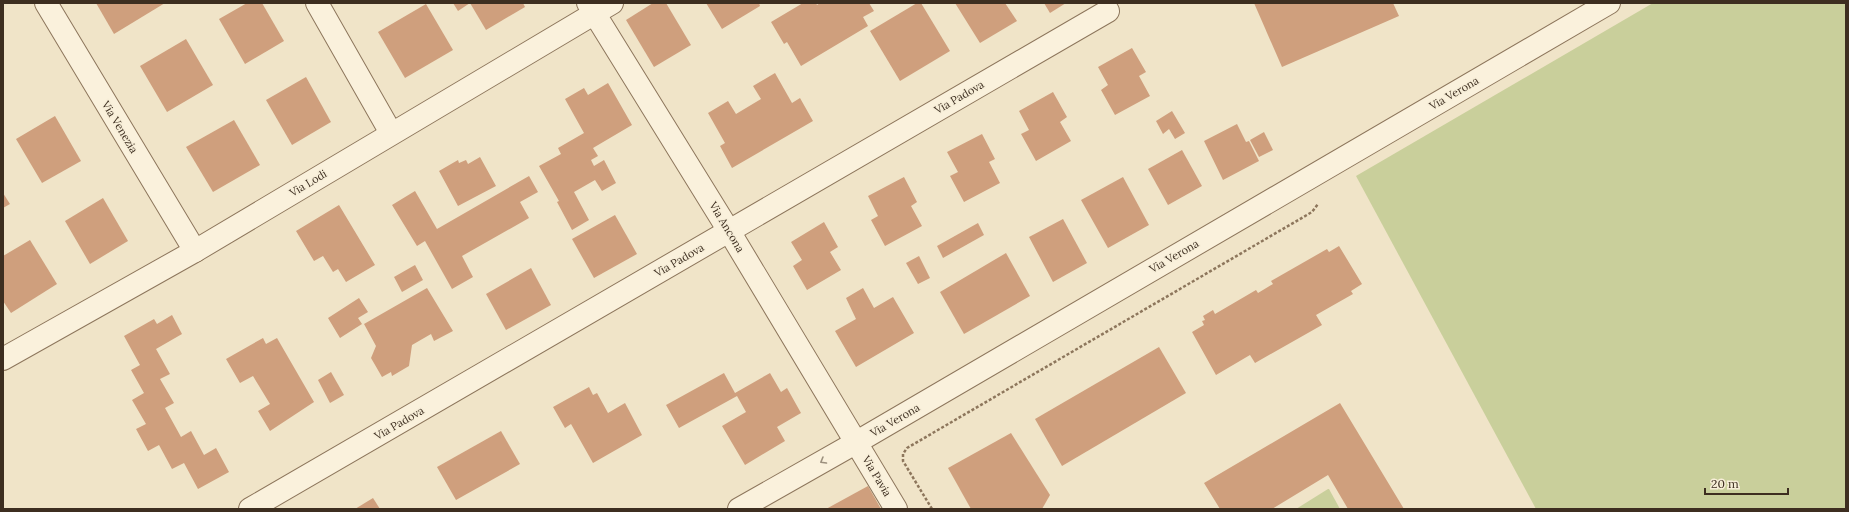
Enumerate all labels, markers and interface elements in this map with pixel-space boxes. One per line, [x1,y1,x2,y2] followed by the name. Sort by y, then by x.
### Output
[1426,73,1482,113] street label: Via Verona
[931,77,987,117] street label: Via Padova
[98,97,141,156] street label: Via Venezia
[286,166,329,200] street label: Via Lodi
[706,198,748,255] street label: Via Ancona
[1146,236,1202,276] street label: Via Verona
[651,240,707,280] street label: Via Padova
[867,400,923,440] street label: Via Verona
[371,403,427,443] street label: Via Padova
[859,452,895,499] street label: Via Pavia
[820,457,827,464] one-way arrow
[1705,470,1788,496] scale bar
[1711,476,1739,491] text: 20 m

